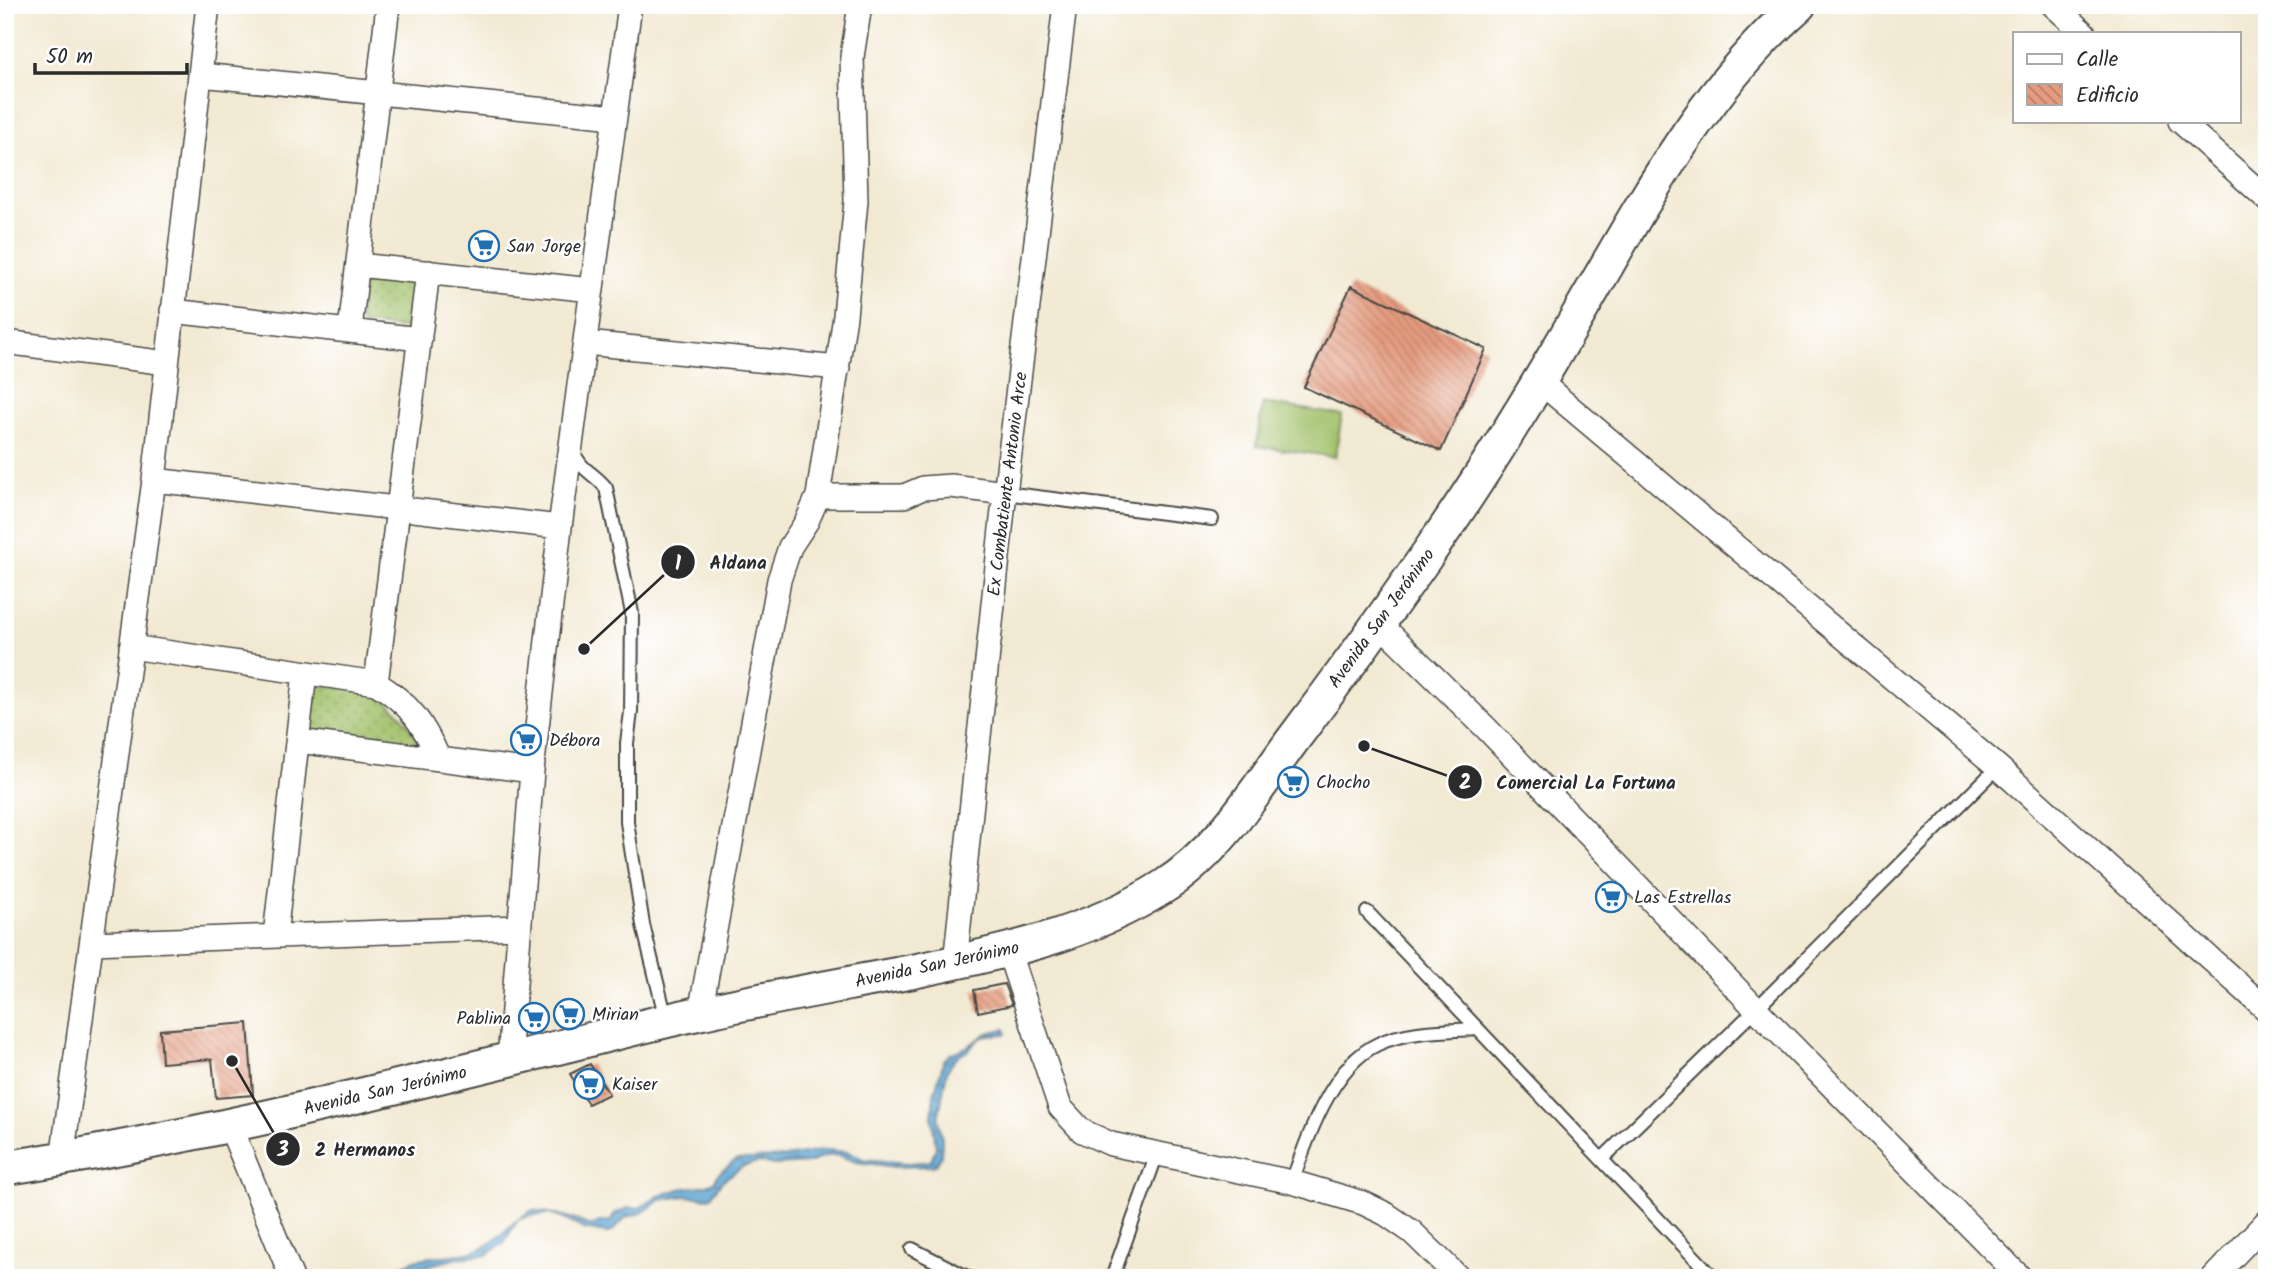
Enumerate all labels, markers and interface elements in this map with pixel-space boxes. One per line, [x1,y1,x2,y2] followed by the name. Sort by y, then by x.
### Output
[35,32,187,76] scale bar
[2013,32,2240,122] legend
[46,41,93,74] text: 50 m
[2076,44,2119,77] text: Calle
[2076,80,2139,113] text: Edificio
[467,229,501,263] supermarket icon: San Jorge
[507,233,581,262] place label: San Jorge
[980,370,1037,598] street label: Ex Combatiente Antonio Arce
[660,542,781,582] callout: Aldana
[1321,543,1443,695] street label: Avenida San Jerónimo
[675,548,682,581] text: 1
[709,549,767,579] text: Aldana
[509,723,543,757] supermarket icon: Débora
[549,727,601,756] place label: Débora
[1448,762,1690,802] callout: Comercial La Fortuna
[1276,765,1310,799] supermarket icon: Chocho
[1459,767,1471,800] text: 2
[1316,769,1370,798] place label: Chocho
[1496,769,1676,799] text: Comercial La Fortuna
[1594,880,1628,914] supermarket icon: Las Estrellas
[1634,884,1732,913] place label: Las Estrellas
[853,934,1022,997] street label: Avenida San Jerónimo
[552,997,586,1031] supermarket icon: Mirian
[517,1001,551,1035] supermarket icon: Pablina
[592,1001,639,1030] place label: Mirian
[457,1005,511,1034] place label: Pablina
[301,1059,470,1124] street label: Avenida San Jerónimo
[572,1067,606,1101] supermarket icon: Kaiser
[612,1071,658,1100] place label: Kaiser
[265,1129,429,1169] callout: 2 Hermanos
[276,1134,289,1167] text: 3
[315,1136,415,1166] text: 2 Hermanos

